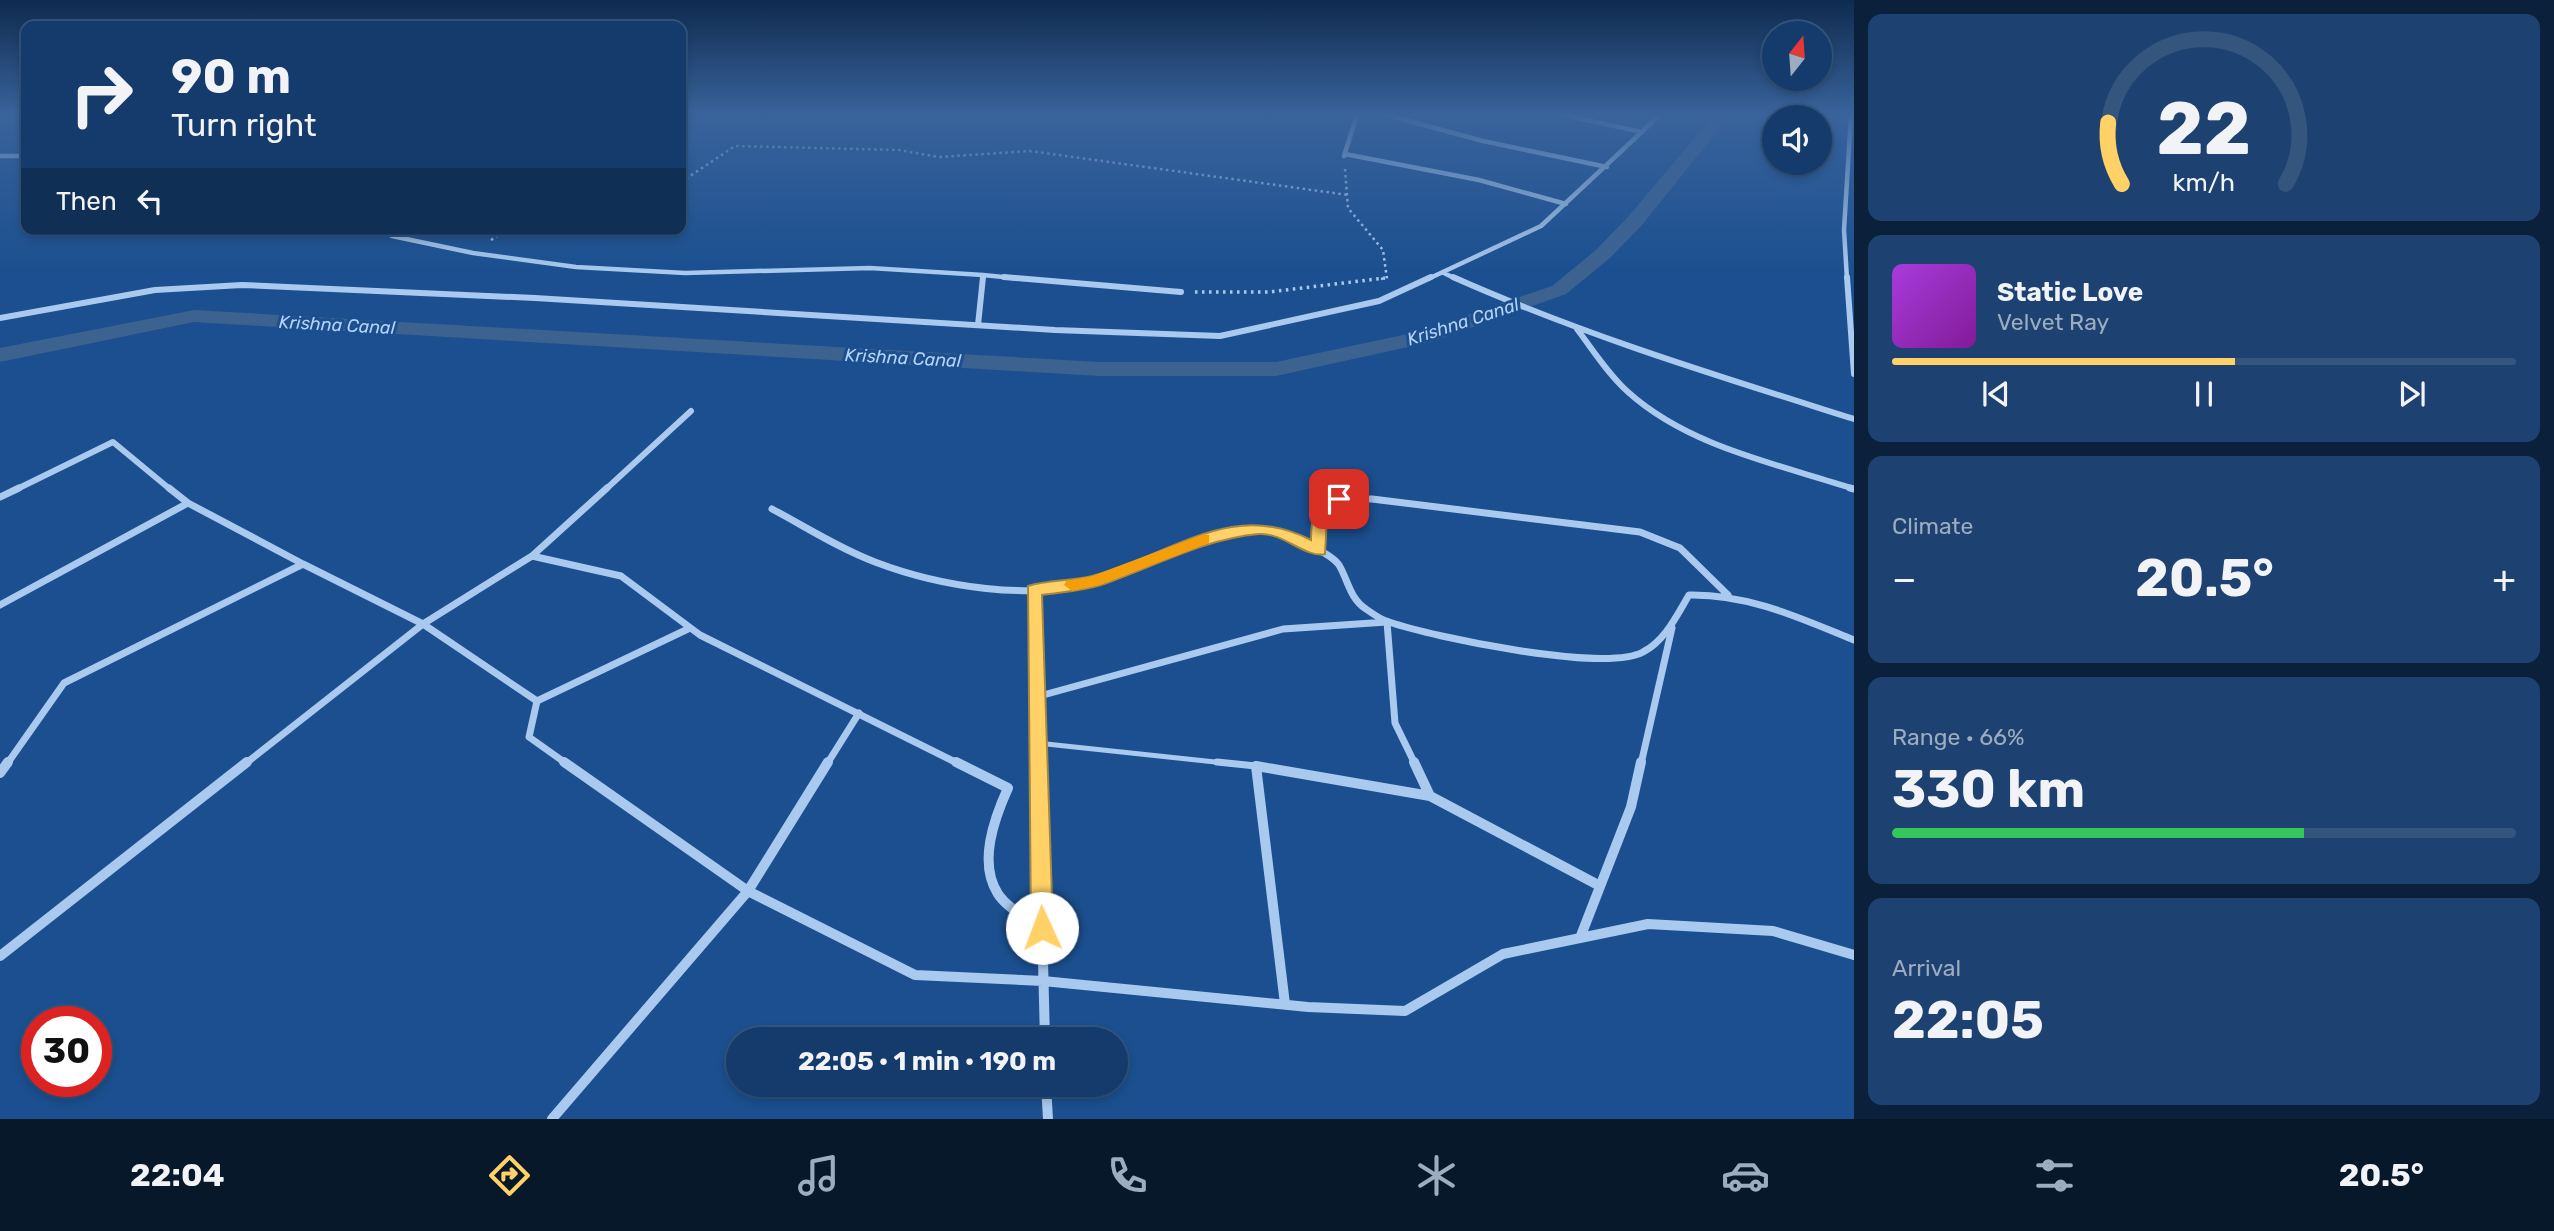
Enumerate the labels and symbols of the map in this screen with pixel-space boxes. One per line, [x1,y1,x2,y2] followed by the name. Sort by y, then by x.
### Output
[1762,21,1832,91] north arrow
[1404,293,1522,350] water label: Krishna Canal
[278,311,396,339] water label: Krishna Canal
[844,344,962,372] water label: Krishna Canal
[1309,469,1369,529] pin
[1005,891,1079,965] position arrow
[21,1006,112,1097] speed limit sign: 30

